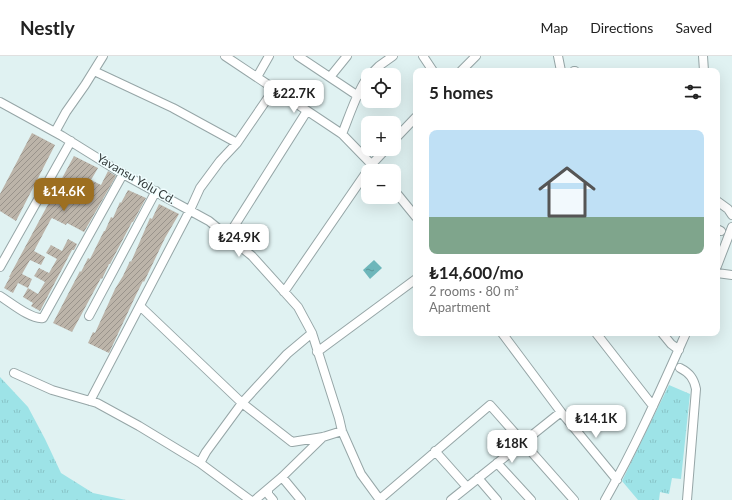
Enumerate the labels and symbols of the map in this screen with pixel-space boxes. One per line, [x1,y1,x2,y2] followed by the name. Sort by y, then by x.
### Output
[261,80,327,114] pin: ₺22.7K
[94,150,178,207] street label: Yavansu Yolu Cd.
[31,178,97,212] pin: ₺14.6K
[206,224,272,258] pin: ₺24.9K
[563,405,629,439] pin: ₺14.1K
[488,430,536,464] pin: ₺18K

